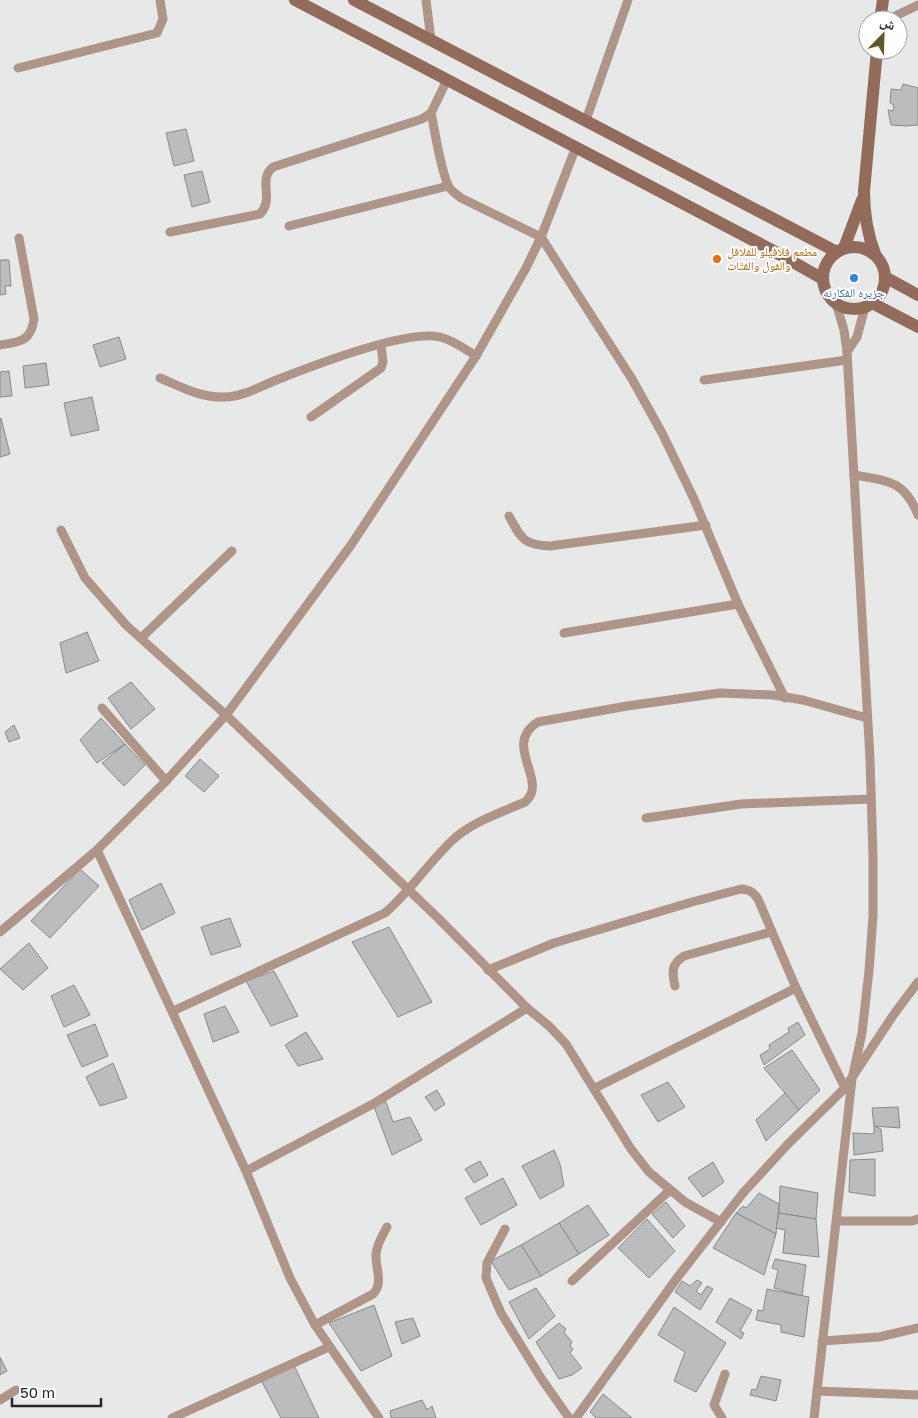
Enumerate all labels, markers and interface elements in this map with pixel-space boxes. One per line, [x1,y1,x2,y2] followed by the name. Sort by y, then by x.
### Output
[858,10,908,60] north arrow
[878,12,899,34] text: ش
[727,244,817,273] place label: مطعم فلافيلو للفلافل والفول والفتّات
[711,253,723,265] marker: مطعم فلافيلو للفلافل والفول والفتّات
[848,272,860,284] marker: جزيره الفكارنه
[823,285,885,300] place label: جزيره الفكارنه
[12,1376,101,1408] scale bar
[20,1383,55,1401] text: 50 m

